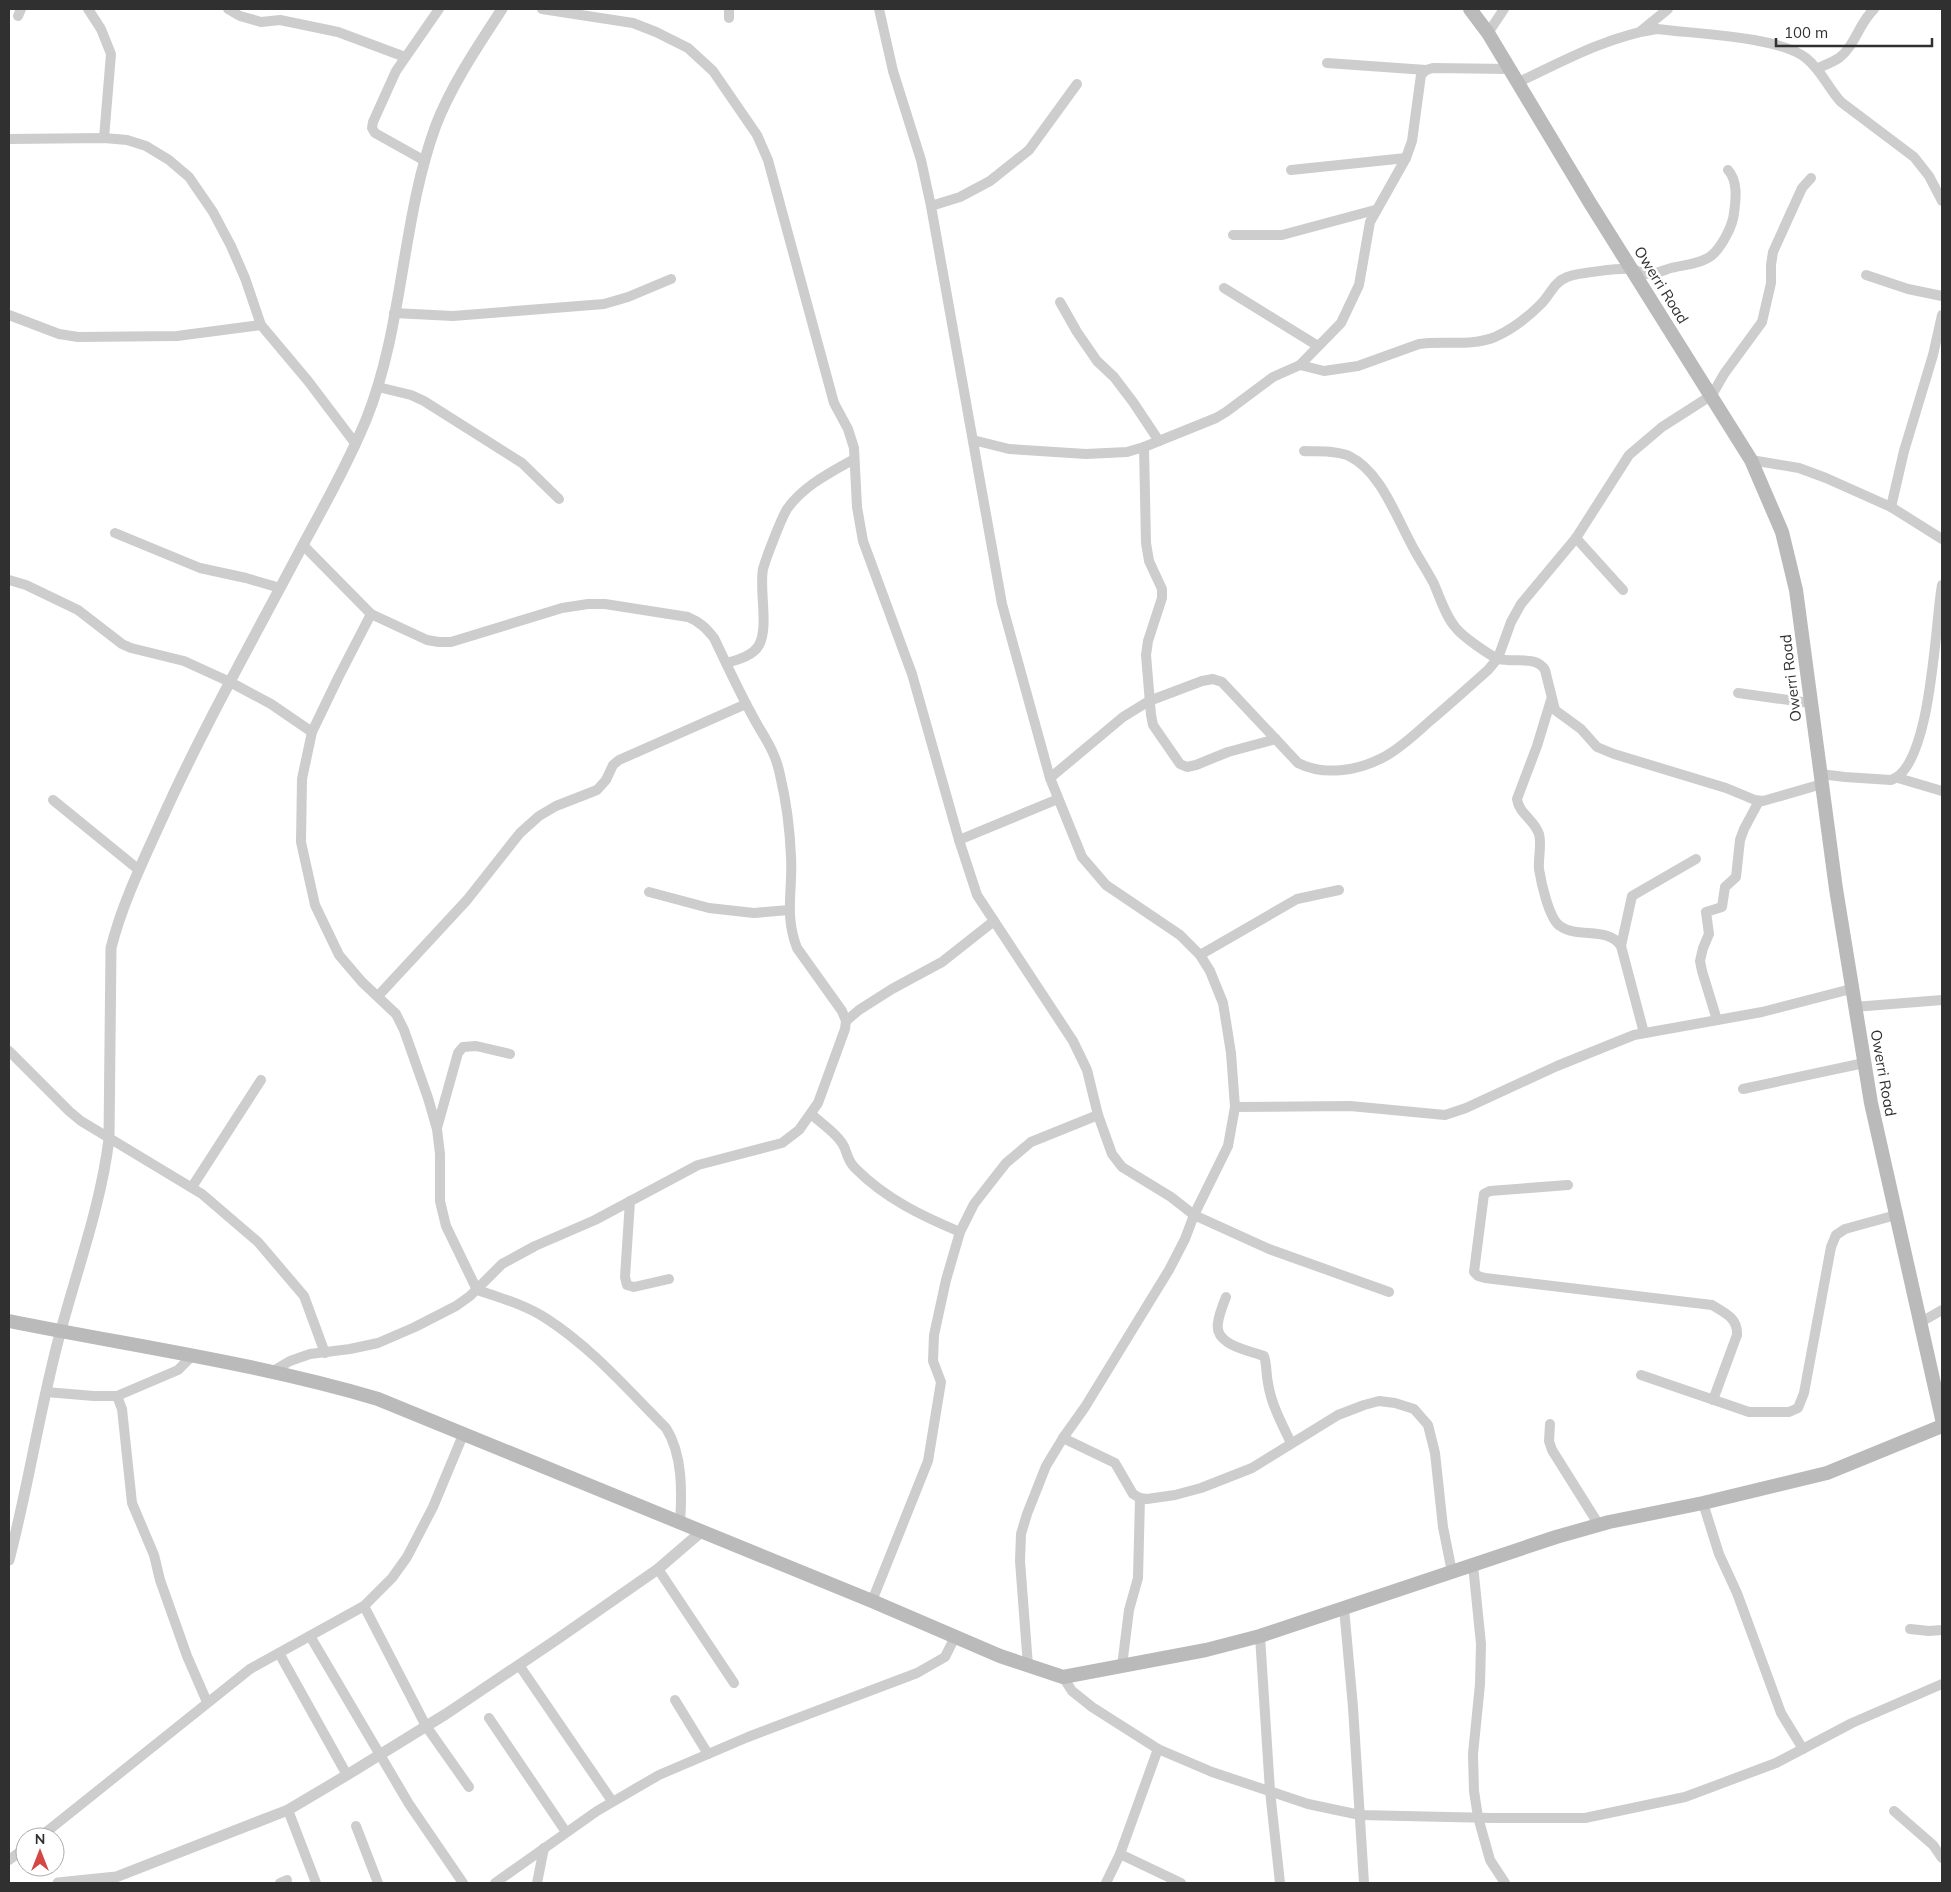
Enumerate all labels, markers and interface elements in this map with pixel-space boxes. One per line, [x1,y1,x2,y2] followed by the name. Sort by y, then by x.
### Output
[1776,15,1932,47] scale bar
[1784,23,1828,42] text: 100 m
[1630,242,1693,327] street label: Owerri Road
[1776,633,1805,723] street label: Owerri Road
[1867,1028,1900,1118] street label: Owerri Road
[15,1827,65,1877] north arrow
[35,1830,45,1848] text: N

